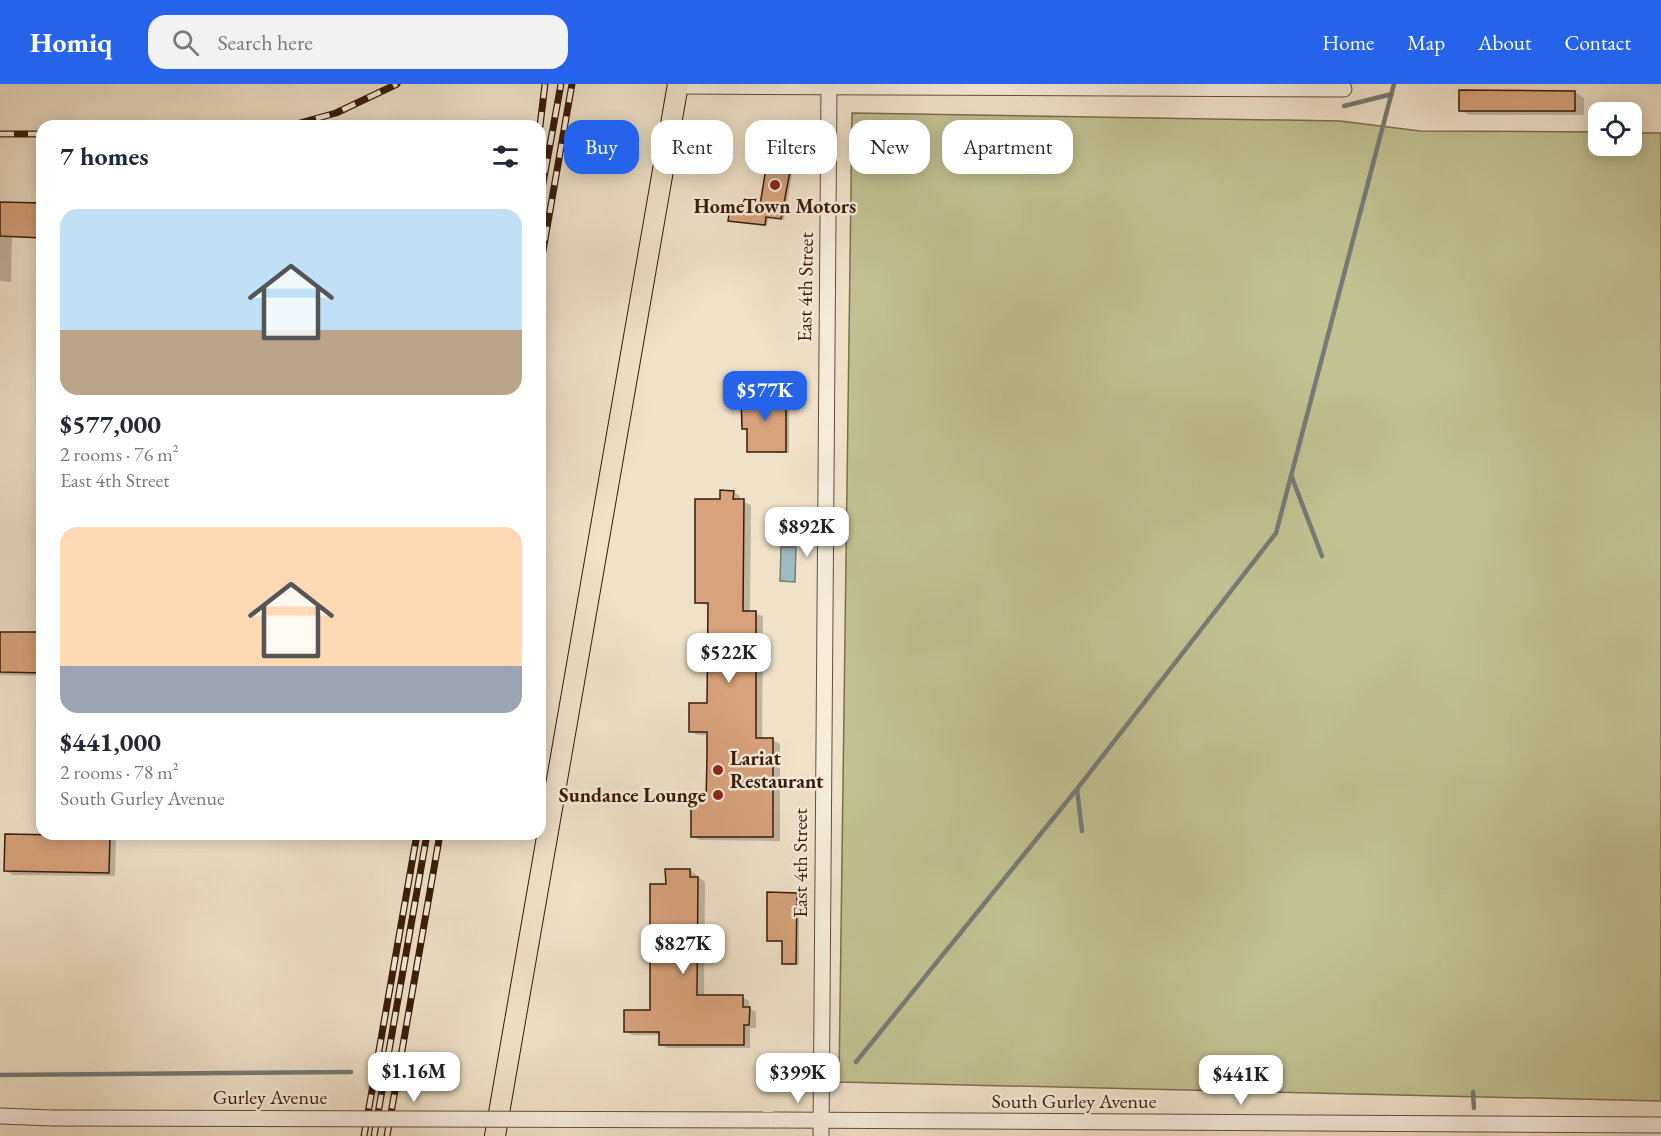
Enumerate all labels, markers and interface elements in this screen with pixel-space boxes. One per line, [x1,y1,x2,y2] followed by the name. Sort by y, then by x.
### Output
[148,15,568,69] search box
[30,24,112,60] text: Homiq
[169,26,202,59] icon: search
[217,28,313,57] text: Search here
[1322,29,1374,56] text: Home
[1407,29,1445,56] text: Map
[1478,29,1531,56] text: About
[1564,29,1631,56] text: Contact
[1588,102,1642,156] map controls
[1588,102,1642,156] button: locate
[564,120,639,174] chip: Buy
[651,120,733,174] chip: Rent
[745,120,837,174] chip: Filters
[849,120,930,174] chip: New
[942,120,1073,174] chip: Apartment
[60,139,149,173] text: 7 homes
[489,140,522,173] icon: filters
[768,178,782,192] marker: HomeTown Motors
[694,193,856,219] place label: HomeTown Motors
[791,231,819,342] street label: East 4th Street
[237,248,345,356] icon: home
[723,371,807,422] pin: $577K
[737,377,793,403] text: $577K
[60,407,161,441] text: $577,000
[60,441,179,467] text: 2 rooms · 76 m²
[60,467,170,493] text: East 4th Street
[765,507,849,558] pin: $892K
[779,513,835,539] text: $892K
[237,566,345,674] icon: home
[687,633,771,684] pin: $522K
[701,639,757,665] text: $522K
[60,725,161,759] text: $441,000
[730,745,824,794] place label: Lariat Restaurant
[60,759,179,785] text: 2 rooms · 78 m²
[711,763,725,777] marker: Lariat Restaurant
[559,782,706,808] place label: Sundance Lounge
[60,785,225,811] text: South Gurley Avenue
[711,788,725,802] marker: Sundance Lounge
[787,807,813,918] street label: East 4th Street
[641,924,725,975] pin: $827K
[655,930,711,956] text: $827K
[365,1052,463,1103] pin: $1.16M
[756,1053,840,1104] pin: $399K
[1199,1055,1283,1106] pin: $441K
[382,1058,446,1084] text: $1.16M
[770,1059,826,1085] text: $399K
[1213,1061,1269,1087] text: $441K
[213,1084,327,1110] street label: Gurley Avenue
[992,1088,1157,1114] street label: South Gurley Avenue

